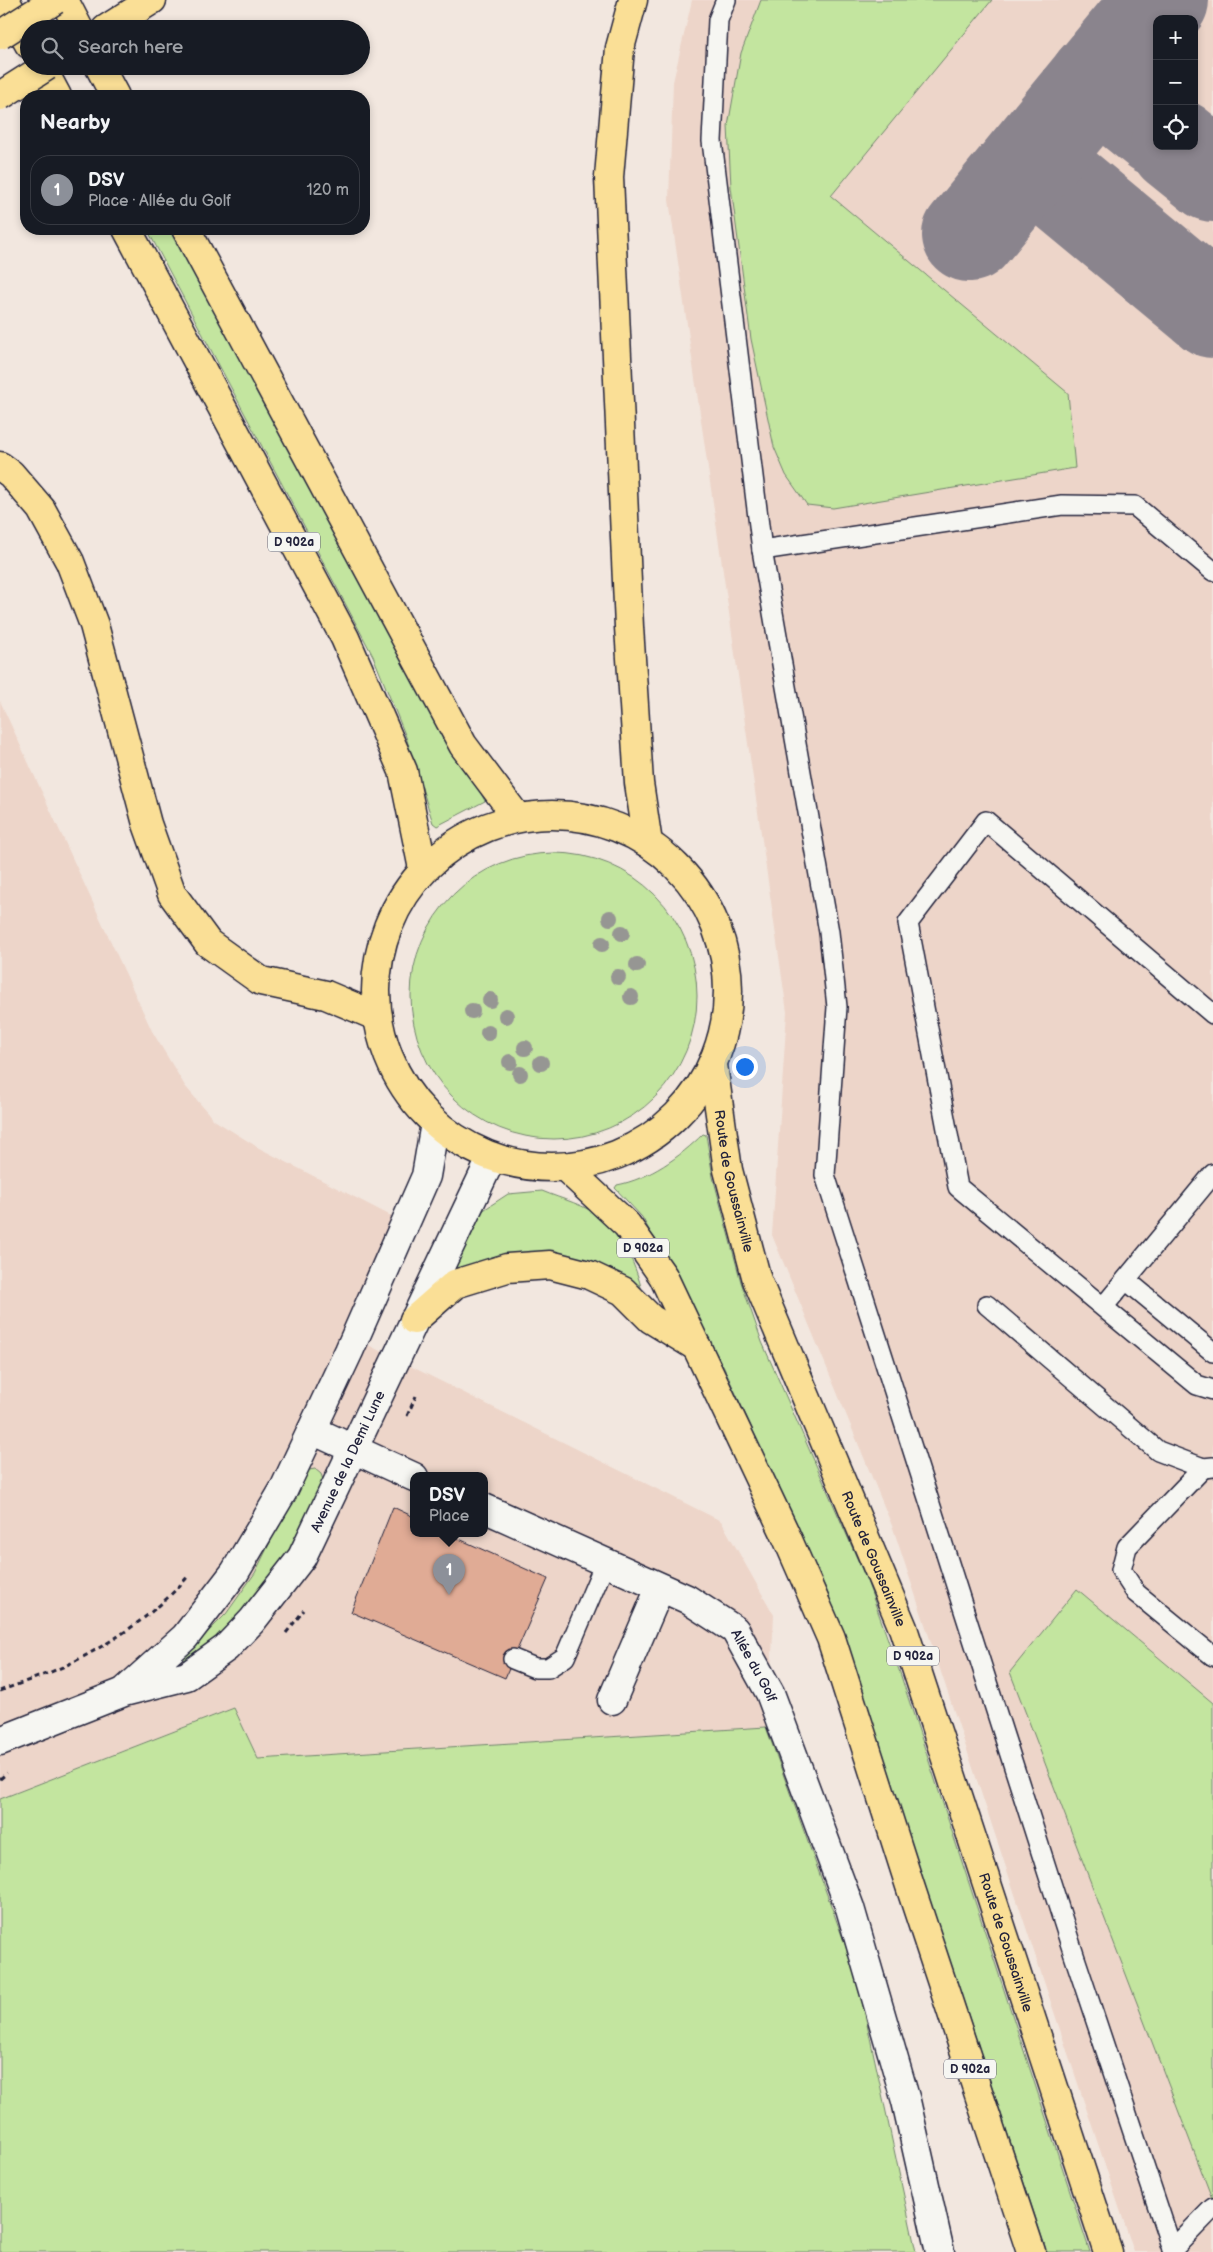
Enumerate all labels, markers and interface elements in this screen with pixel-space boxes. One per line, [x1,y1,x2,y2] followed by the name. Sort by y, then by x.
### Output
[1153,15,1198,150] map controls
[1153,15,1198,60] button: +
[20,20,370,75] search box
[38,34,66,62] icon: search
[78,36,183,59] text: Search here
[1153,60,1198,105] button: −
[1153,105,1198,150] button: locate
[40,110,110,135] text: Nearby
[88,169,124,192] text: DSV
[54,181,60,200] text: 1
[306,181,349,200] text: 120 m
[88,192,231,211] text: Place · Allée du Golf
[268,532,320,552] road number: D 902a
[732,1054,758,1080] your location
[711,1109,757,1254] street label: Route de Goussainville
[617,1238,669,1258] road number: D 902a
[307,1388,389,1535] street label: Avenue de la Demi Lune
[410,1472,488,1537] popup
[429,1484,465,1507] text: DSV
[837,1489,909,1629] street label: Route de Goussainville
[429,1507,469,1526] text: Place
[433,1554,465,1595] pin: 1
[727,1626,781,1705] street label: Allée du Golf
[887,1646,939,1665] road number: D 902a
[975,1871,1037,2014] street label: Route de Goussainville
[944,2060,996,2078] road number: D 902a

